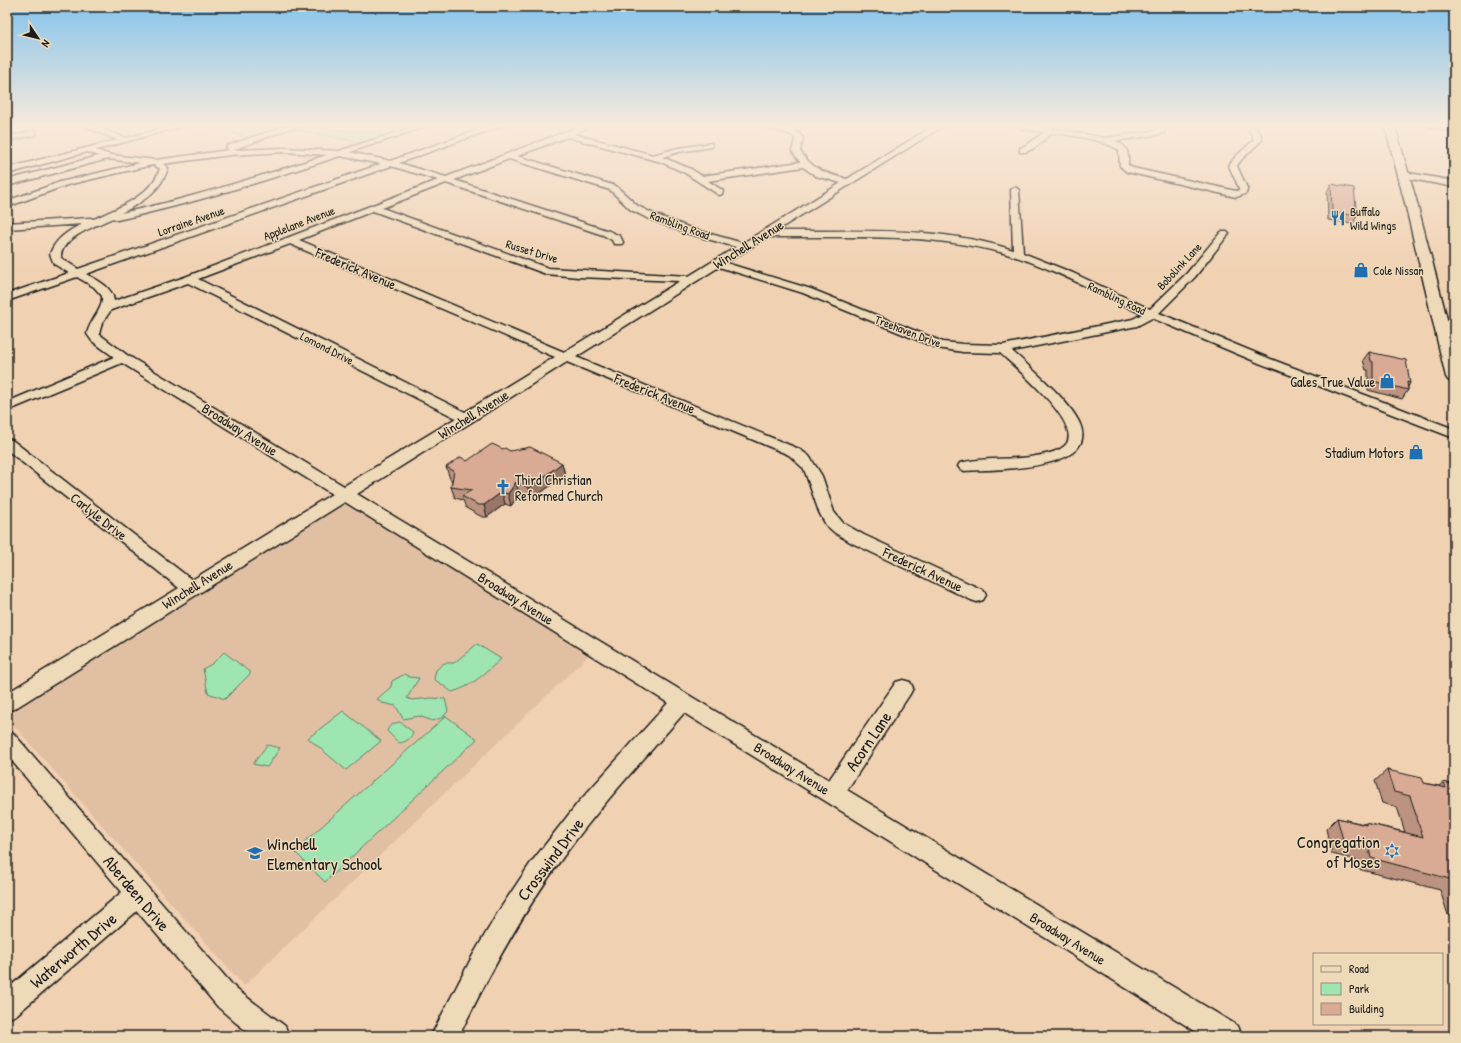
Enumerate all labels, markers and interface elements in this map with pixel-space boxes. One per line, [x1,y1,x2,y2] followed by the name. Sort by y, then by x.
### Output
[18,18,58,58] north arrow
[39,37,54,50] text: N
[261,201,337,244] street label: Applelane Avenue
[155,202,227,240] street label: Lorraine Avenue
[1350,203,1397,234] place label: Buffalo Wild Wings
[648,206,712,244] street label: Rambling Road
[1329,209,1347,227] restaurant icon: Buffalo Wild Wings
[709,215,787,273] street label: Winchell Avenue
[504,235,560,267] street label: Russet Drive
[1153,238,1206,293] street label: Bobolink Lane
[312,242,400,294] street label: Frederick Avenue
[1352,261,1370,279] shop icon: Cole Nissan
[1373,262,1424,279] place label: Cole Nissan
[1085,277,1149,319] street label: Rambling Road
[872,311,944,352] street label: Treehaven Drive
[297,327,357,369] street label: Lomond Drive
[611,368,699,418] street label: Frederick Avenue
[1290,372,1375,391] place label: Gales True Value
[1378,372,1396,390] shop icon: Gales True Value
[434,385,512,443] street label: Winchell Avenue
[198,398,282,461] street label: Broadway Avenue
[1325,443,1404,462] place label: Stadium Motors
[1407,443,1425,461] shop icon: Stadium Motors
[515,470,603,505] place label: Third Christian Reformed Church
[494,478,512,496] church icon: Third Christian Reformed Church
[66,488,132,545] street label: Carlyle Drive
[879,542,966,596] street label: Frederick Avenue
[158,555,236,613] street label: Winchell Avenue
[474,567,558,630] street label: Broadway Avenue
[840,706,896,775] street label: Acorn Lane
[750,737,834,800] street label: Broadway Avenue
[511,813,589,905] street label: Crosswind Drive
[1297,830,1380,873] place label: Congregation of Moses
[267,832,382,875] place label: Winchell Elementary School
[1383,842,1401,860] synagogue icon: Congregation of Moses
[246,844,264,862] school or university icon: Winchell Elementary School
[99,850,176,936] street label: Aberdeen Drive
[25,907,121,993] street label: Waterworth Drive
[1026,907,1110,970] street label: Broadway Avenue
[1313,953,1443,1025] legend
[1349,960,1369,977] text: Road
[1349,980,1369,997] text: Park
[1349,1000,1384,1017] text: Building

